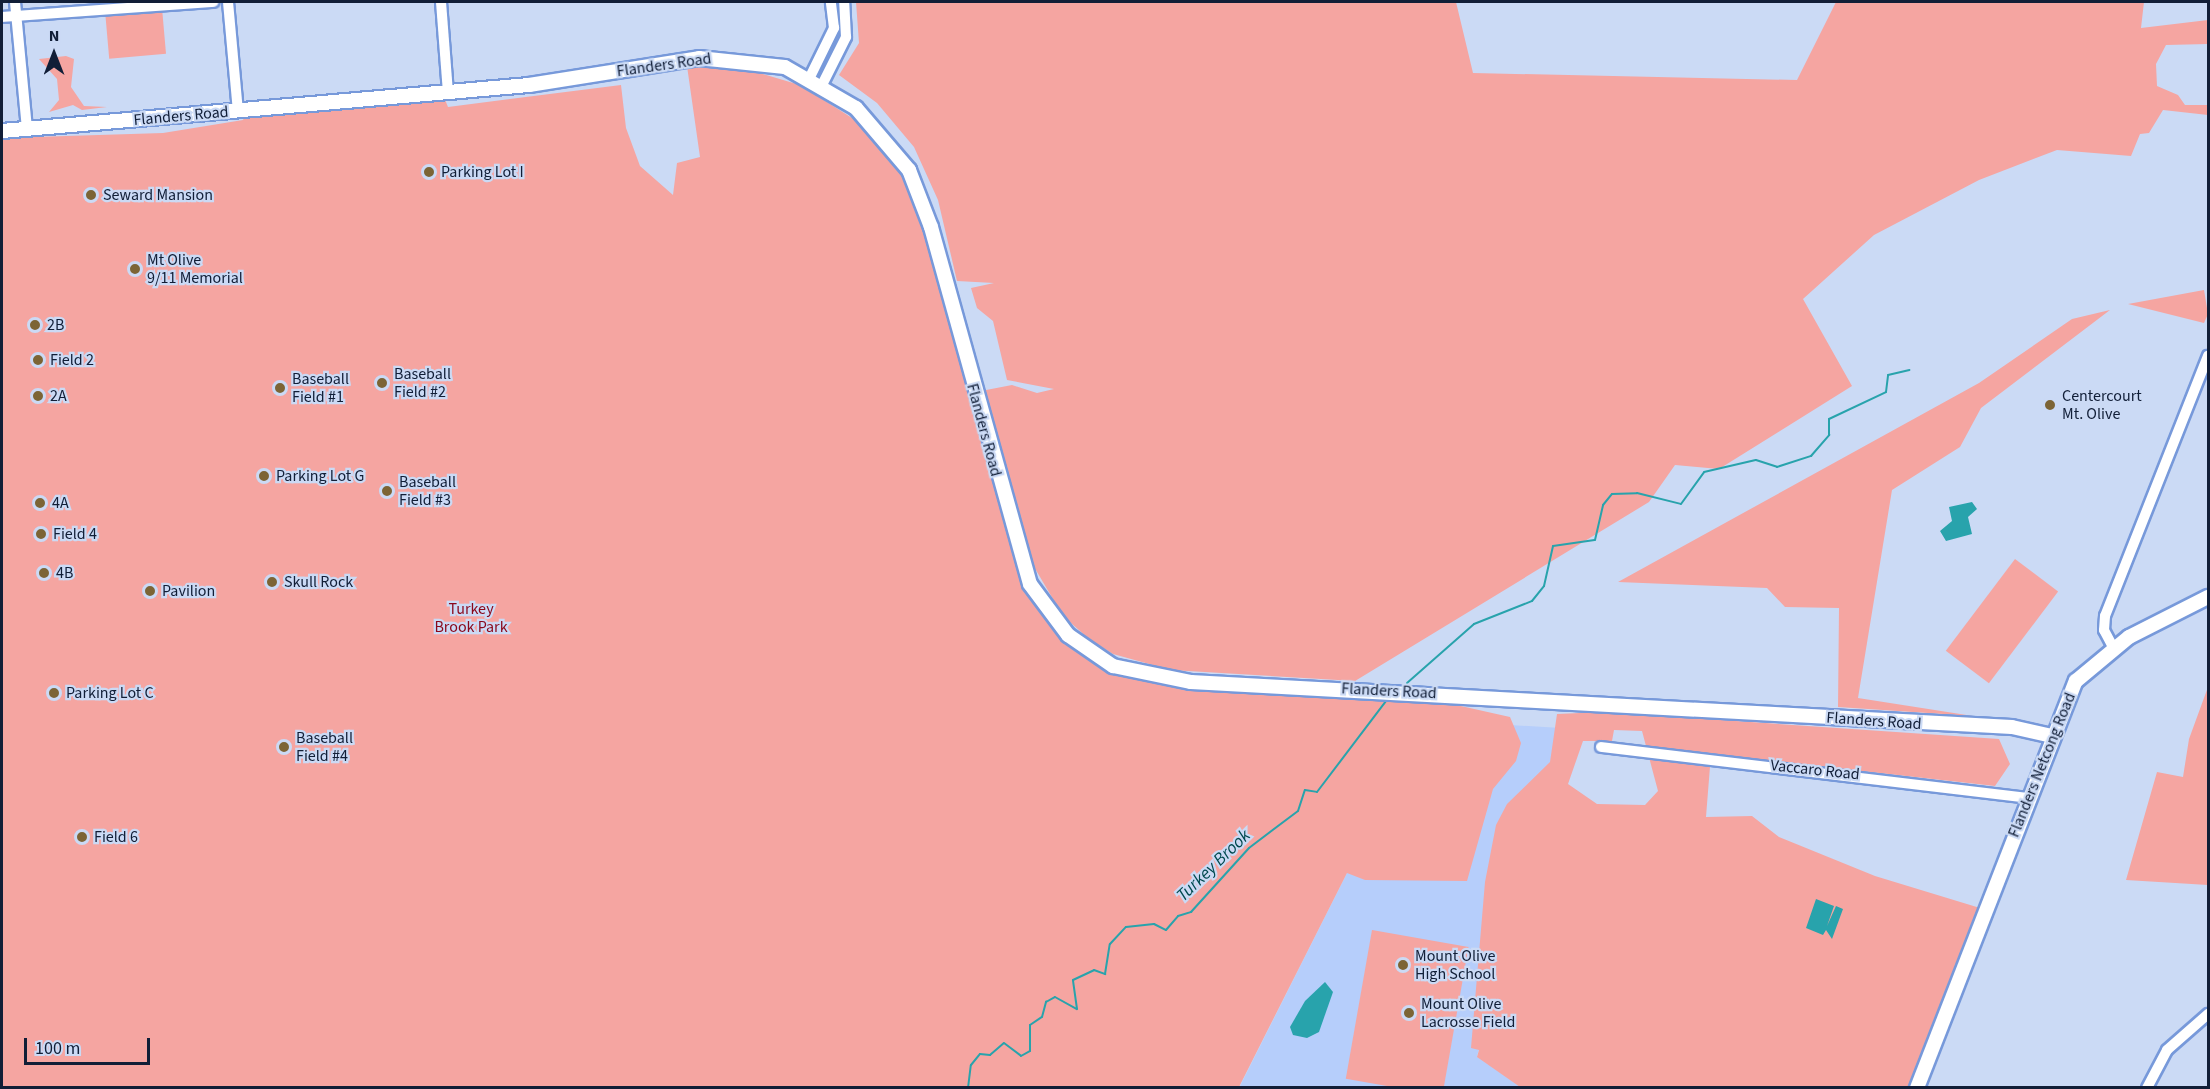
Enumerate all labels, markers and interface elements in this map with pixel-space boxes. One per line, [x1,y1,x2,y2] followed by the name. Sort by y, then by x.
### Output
[24,24,84,84] north arrow
[49,25,59,47] text: N
[615,49,713,81] street label: Flanders Road
[133,102,229,130] street label: Flanders Road
[441,162,524,182] place label: Parking Lot I
[422,165,436,179] marker: Parking Lot I
[103,185,213,205] place label: Seward Mansion
[84,188,98,202] marker: Seward Mansion
[147,250,243,288] place label: Mt Olive 9/11 Memorial
[128,262,142,276] marker: Mt Olive 9/11 Memorial
[47,315,64,335] place label: 2B
[28,318,42,332] marker: 2B
[50,350,94,370] place label: Field 2
[31,353,45,367] marker: Field 2
[394,364,451,402] place label: Baseball Field #2
[292,369,349,407] place label: Baseball Field #1
[375,376,389,390] marker: Baseball Field #2
[273,381,287,395] marker: Baseball Field #1
[962,381,1006,479] street label: Flanders Road
[50,386,67,406] place label: 2A
[2062,386,2142,424] place label: Centercourt Mt. Olive
[31,389,45,403] marker: 2A
[2043,398,2057,412] marker: Centercourt Mt. Olive
[276,466,364,486] place label: Parking Lot G
[257,469,271,483] marker: Parking Lot G
[399,472,456,510] place label: Baseball Field #3
[380,484,394,498] marker: Baseball Field #3
[52,493,69,513] place label: 4A
[33,496,47,510] marker: 4A
[53,524,97,544] place label: Field 4
[34,527,48,541] marker: Field 4
[56,563,73,583] place label: 4B
[37,566,51,580] marker: 4B
[284,572,353,592] place label: Skull Rock
[265,575,279,589] marker: Skull Rock
[162,581,215,601] place label: Pavilion
[143,584,157,598] marker: Pavilion
[434,599,508,637] park label: Turkey Brook Park
[1341,679,1437,703] street label: Flanders Road
[66,683,154,703] place label: Parking Lot C
[47,686,61,700] marker: Parking Lot C
[2004,690,2080,840] street label: Flanders Netcong Road
[1826,708,1922,734] street label: Flanders Road
[296,728,353,766] place label: Baseball Field #4
[277,740,291,754] marker: Baseball Field #4
[1769,756,1861,784] street label: Vaccaro Road
[1172,825,1256,907] water label: Turkey Brook
[94,827,138,847] place label: Field 6
[75,830,89,844] marker: Field 6
[1415,946,1495,984] place label: Mount Olive High School
[1396,958,1410,972] marker: Mount Olive High School
[1421,994,1515,1032] place label: Mount Olive Lacrosse Field
[1402,1006,1416,1020] marker: Mount Olive Lacrosse Field
[27,1026,153,1064] scale bar
[35,1036,80,1061] text: 100 m

